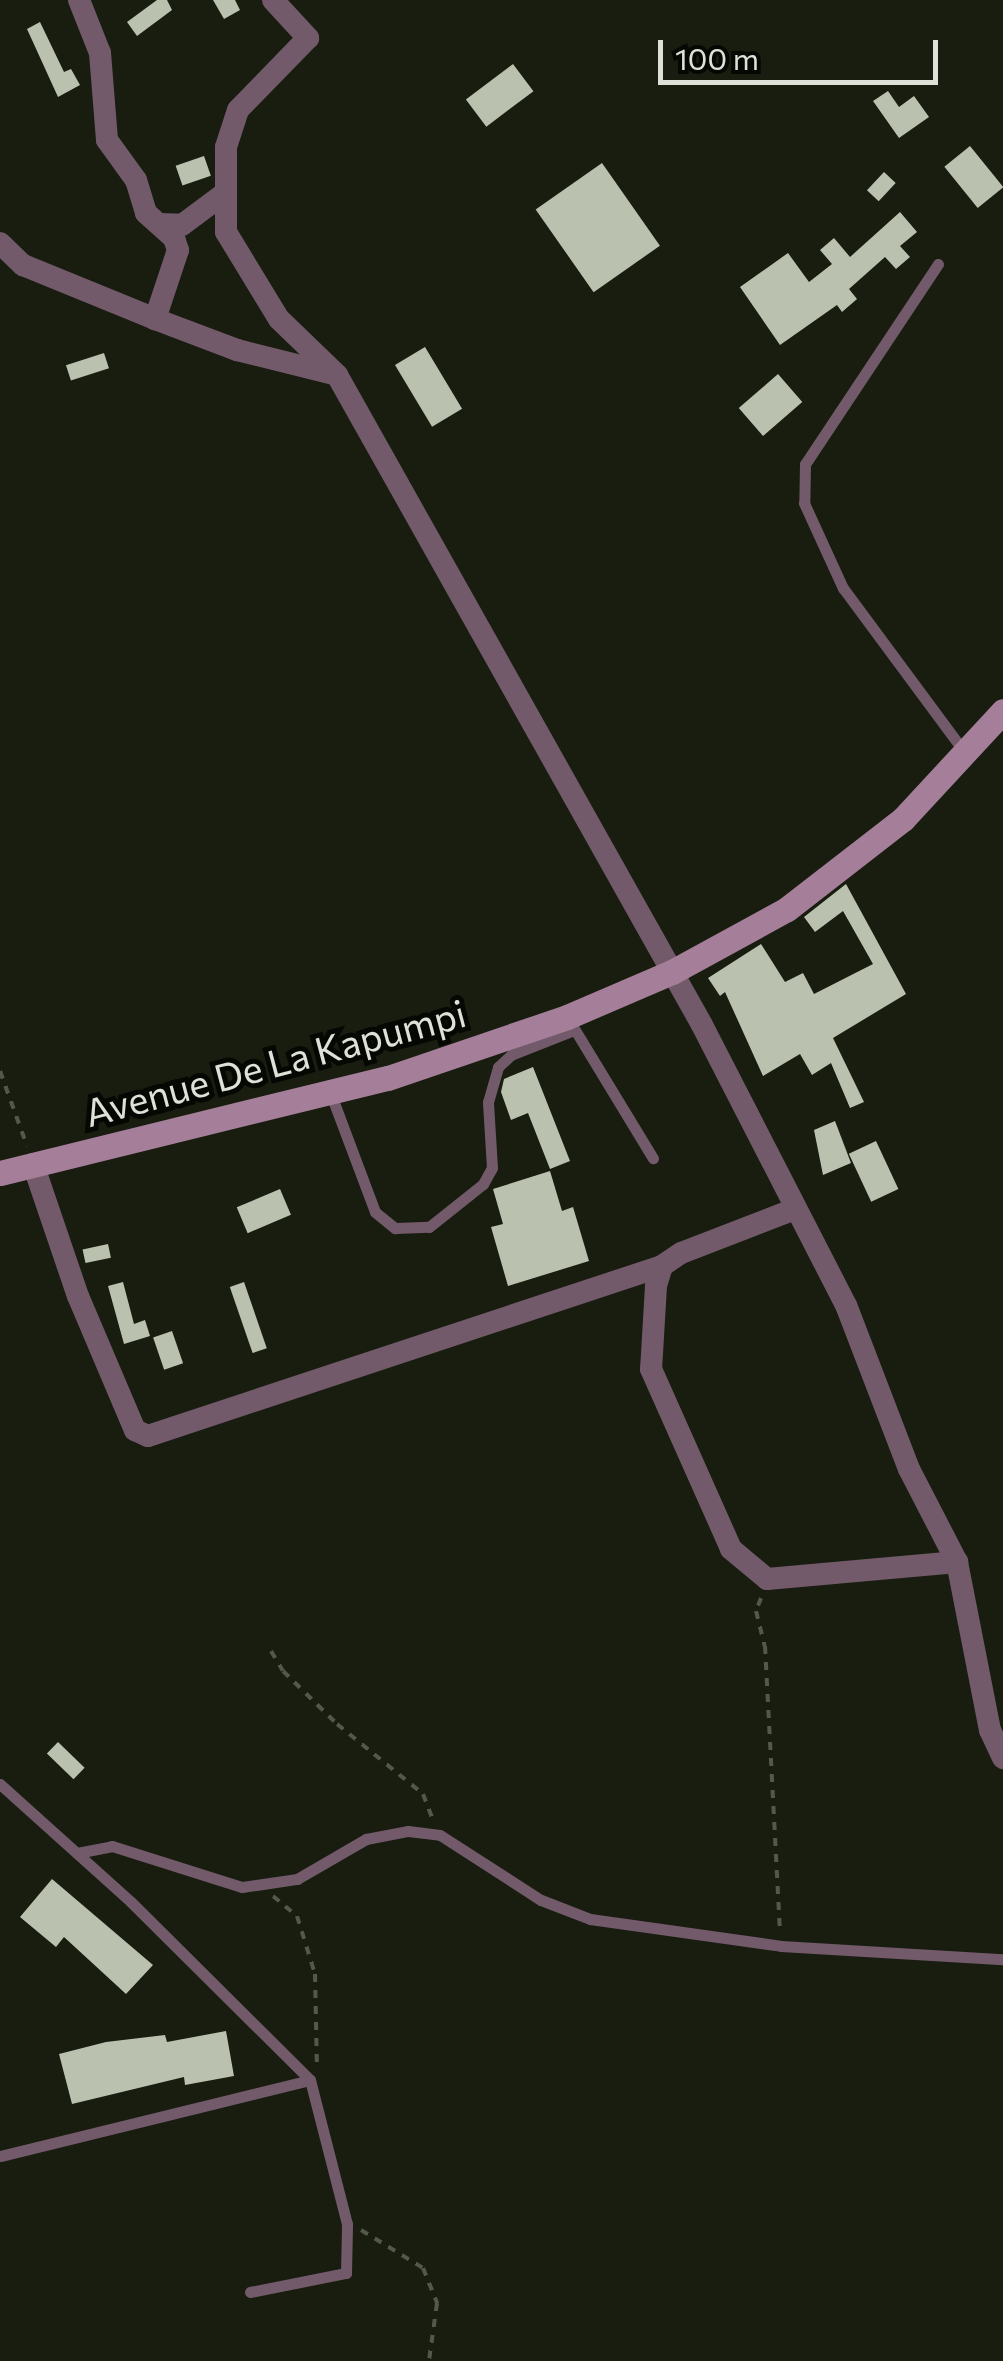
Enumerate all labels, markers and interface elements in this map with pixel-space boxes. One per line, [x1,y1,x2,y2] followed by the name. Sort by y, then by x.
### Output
[663,20,943,82] scale bar
[675,39,759,76] text: 100 m
[79,989,471,1135] street label: Avenue De La Kapumpi

